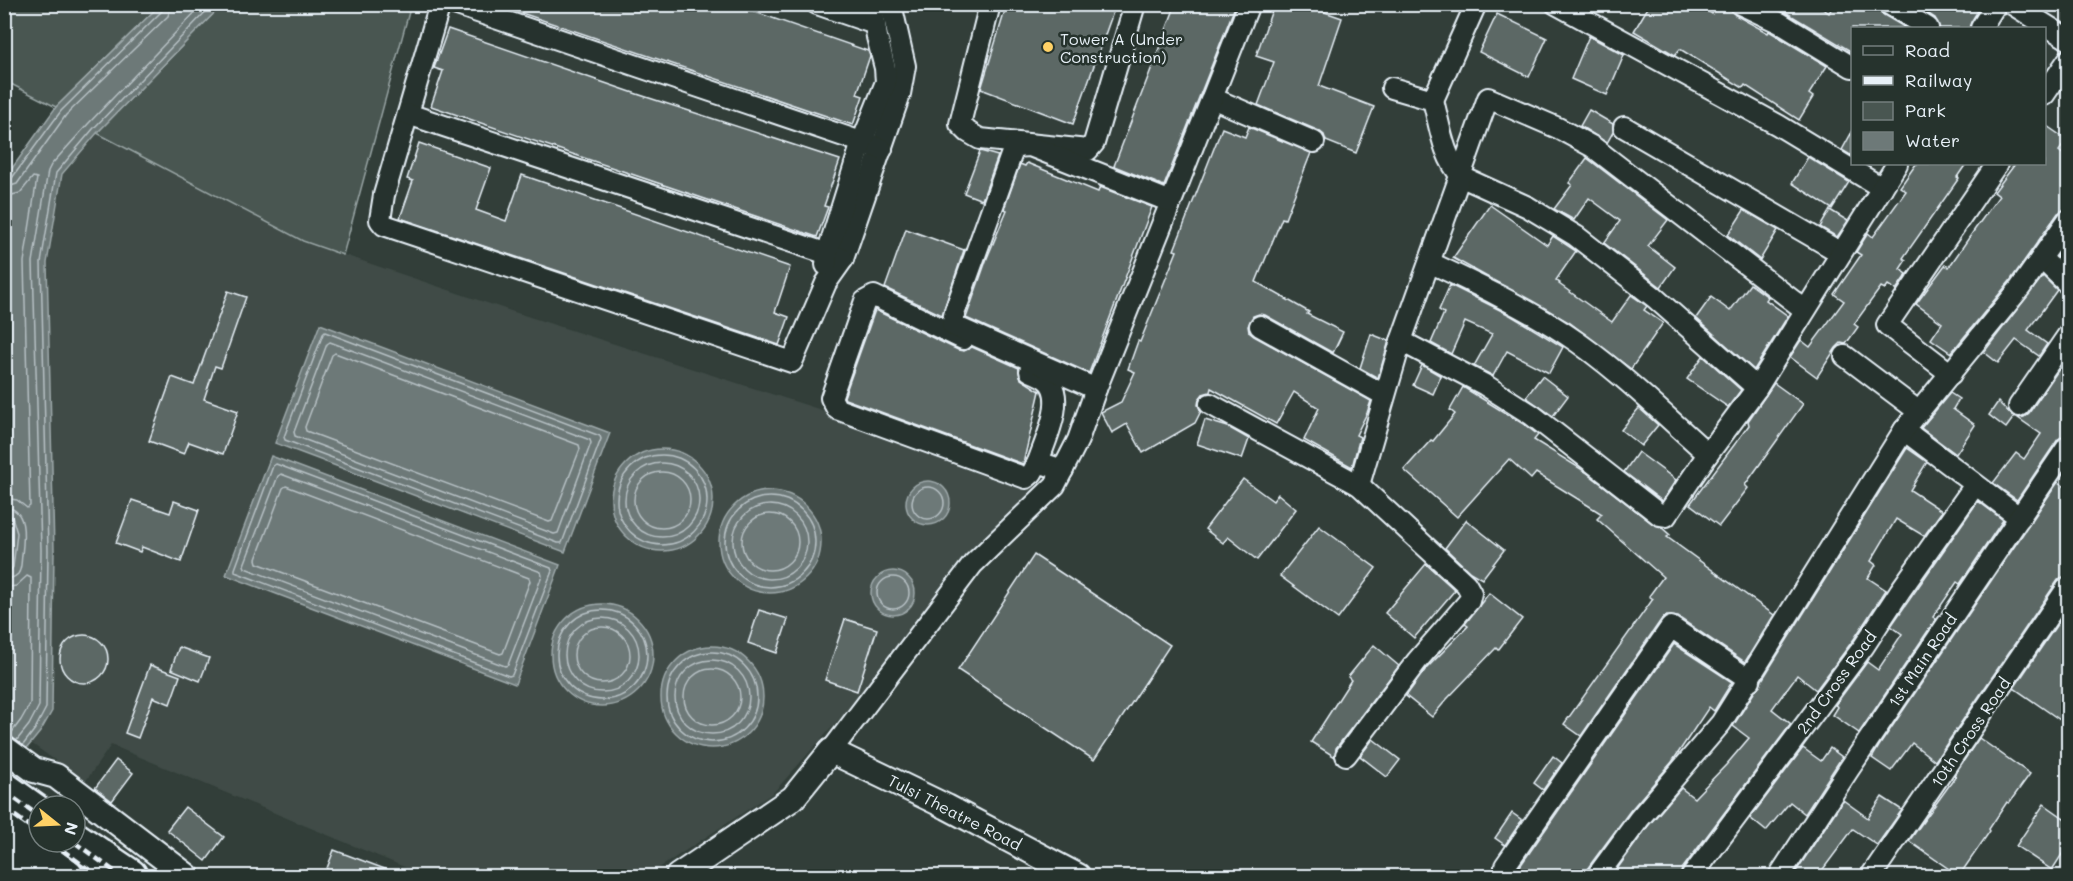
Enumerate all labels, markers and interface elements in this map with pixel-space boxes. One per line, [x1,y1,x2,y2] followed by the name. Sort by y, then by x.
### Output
[1851,27,2046,165] legend
[1060,28,1183,67] place label: Tower A (Under Construction)
[1905,38,1950,62] text: Road
[1041,40,1055,54] marker: Tower A (Under Construction)
[1905,68,1972,92] text: Railway
[1905,98,1946,122] text: Park
[1905,128,1960,152] text: Water
[1883,609,1961,711] street label: 1st Main Road
[1791,626,1881,738] street label: 2nd Cross Road
[1926,673,2014,791] street label: 10th Cross Road
[885,769,1025,855] street label: Tulsi Theatre Road
[27,794,87,854] north arrow
[60,820,84,838] text: N

